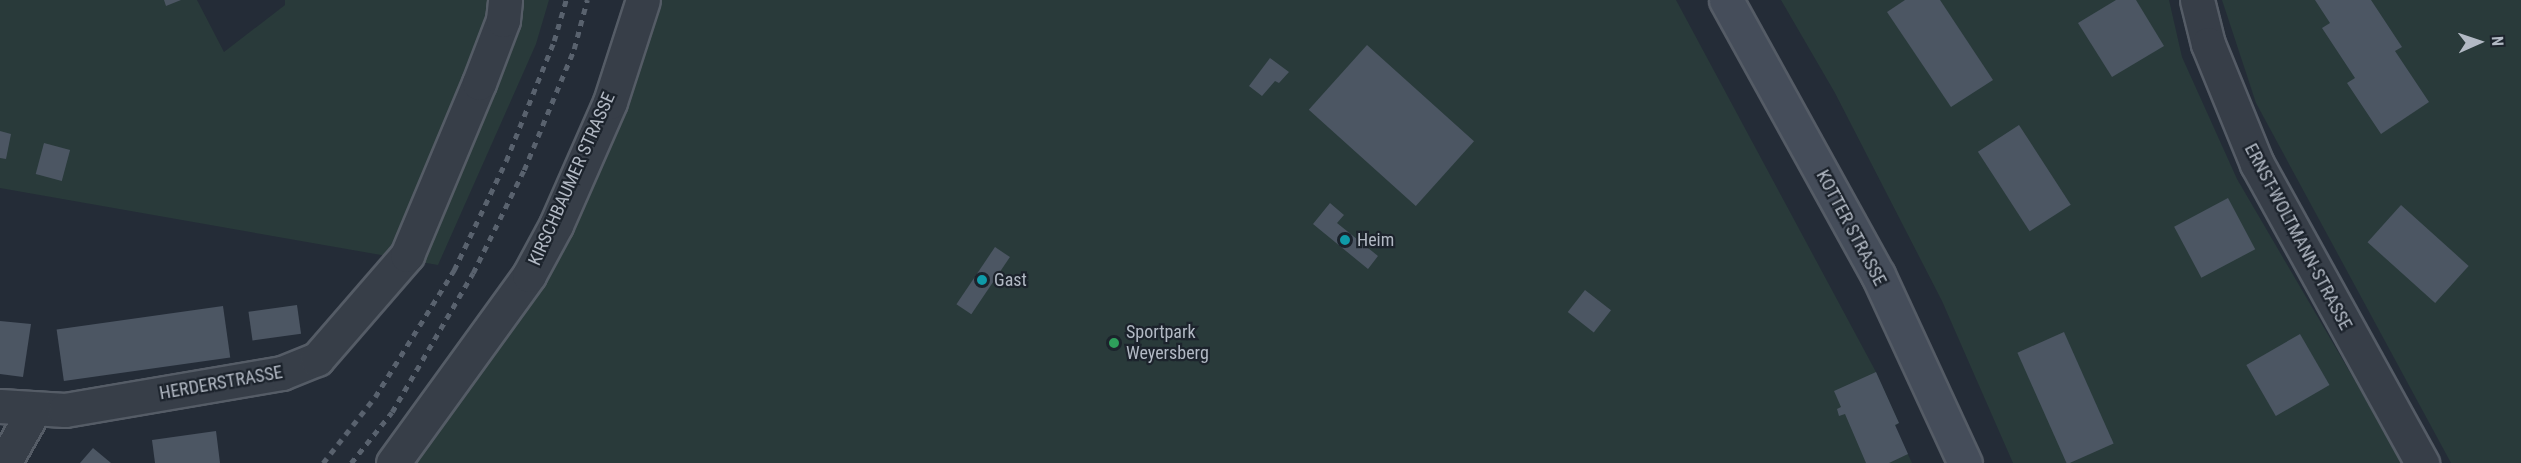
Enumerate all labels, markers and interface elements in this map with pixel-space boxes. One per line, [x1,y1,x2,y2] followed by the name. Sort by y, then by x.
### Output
[2449,12,2509,72] north arrow
[2488,36,2507,46] text: N
[524,89,620,269] street label: KIRSCHBAUMER STRASSE
[2240,140,2356,334] street label: ERNST-WOLTMANN-STRASSE
[1811,166,1891,290] street label: KOTTER STRASSE
[1357,229,1394,251] place label: Heim
[1338,233,1352,247] marker: Heim
[994,269,1027,291] place label: Gast
[975,273,989,287] marker: Gast
[1126,322,1209,364] place label: Sportpark Weyersberg
[1107,336,1121,350] marker: Sportpark Weyersberg
[158,362,284,404] street label: HERDERSTRASSE

